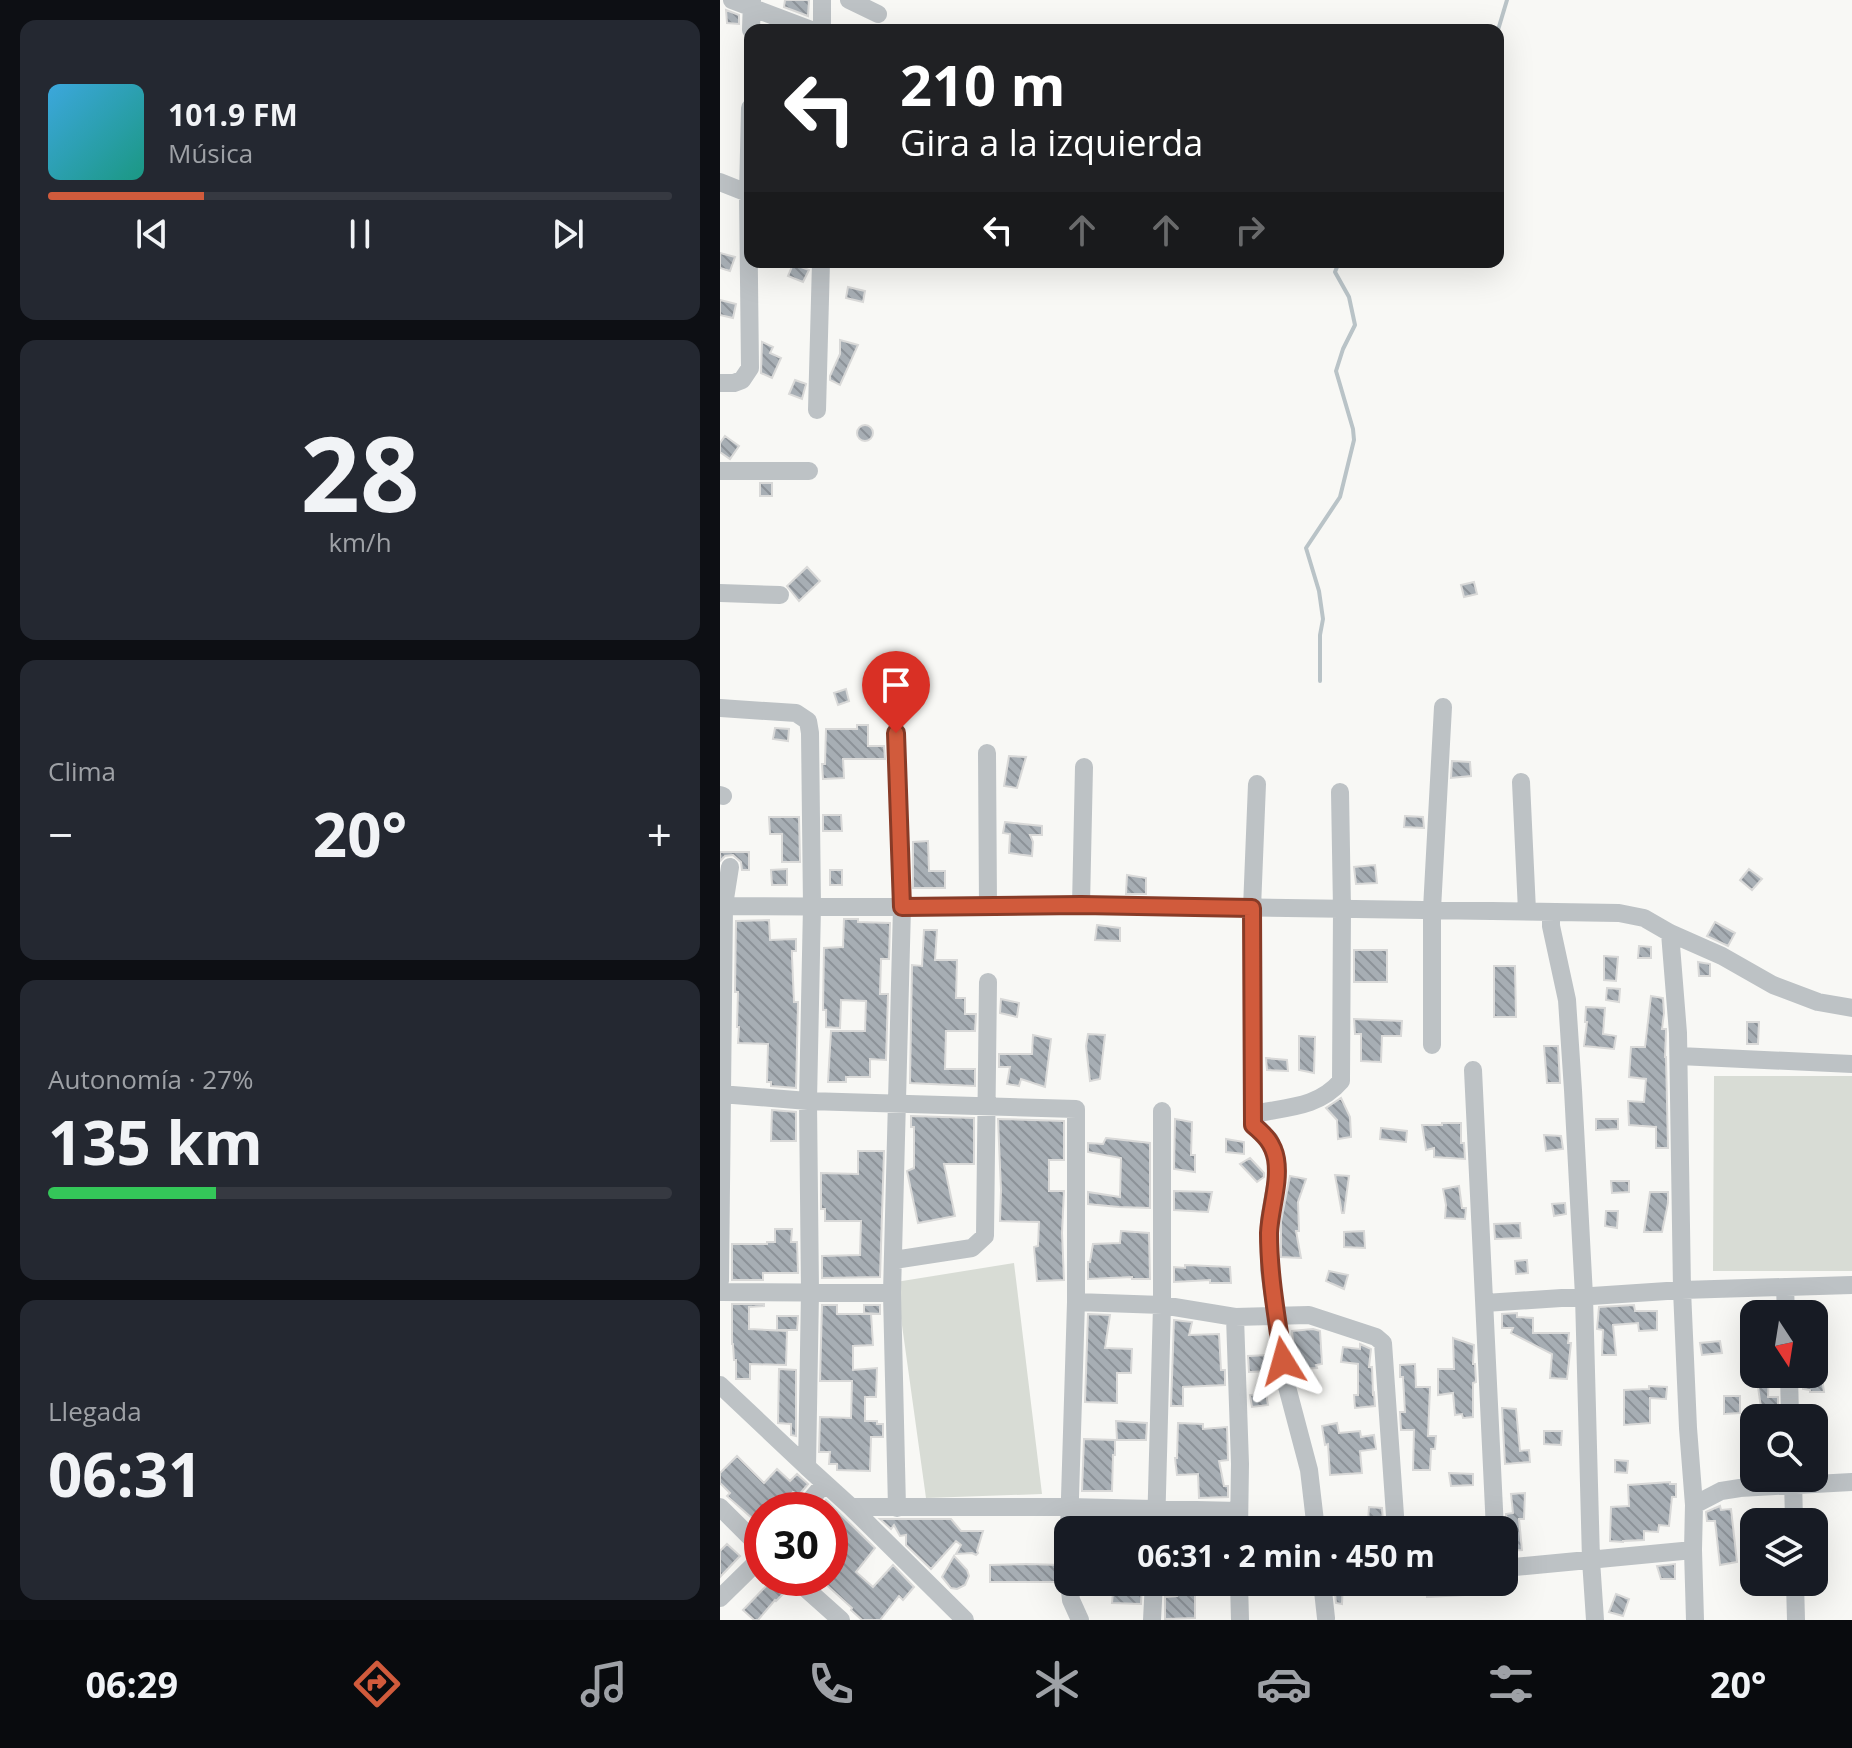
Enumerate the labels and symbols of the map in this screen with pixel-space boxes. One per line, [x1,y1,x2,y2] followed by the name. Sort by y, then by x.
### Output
[862,651,930,733] pin
[1740,1300,1828,1388] north arrow
[1241,1319,1325,1403] position arrow
[744,1492,848,1596] speed limit sign: 30

